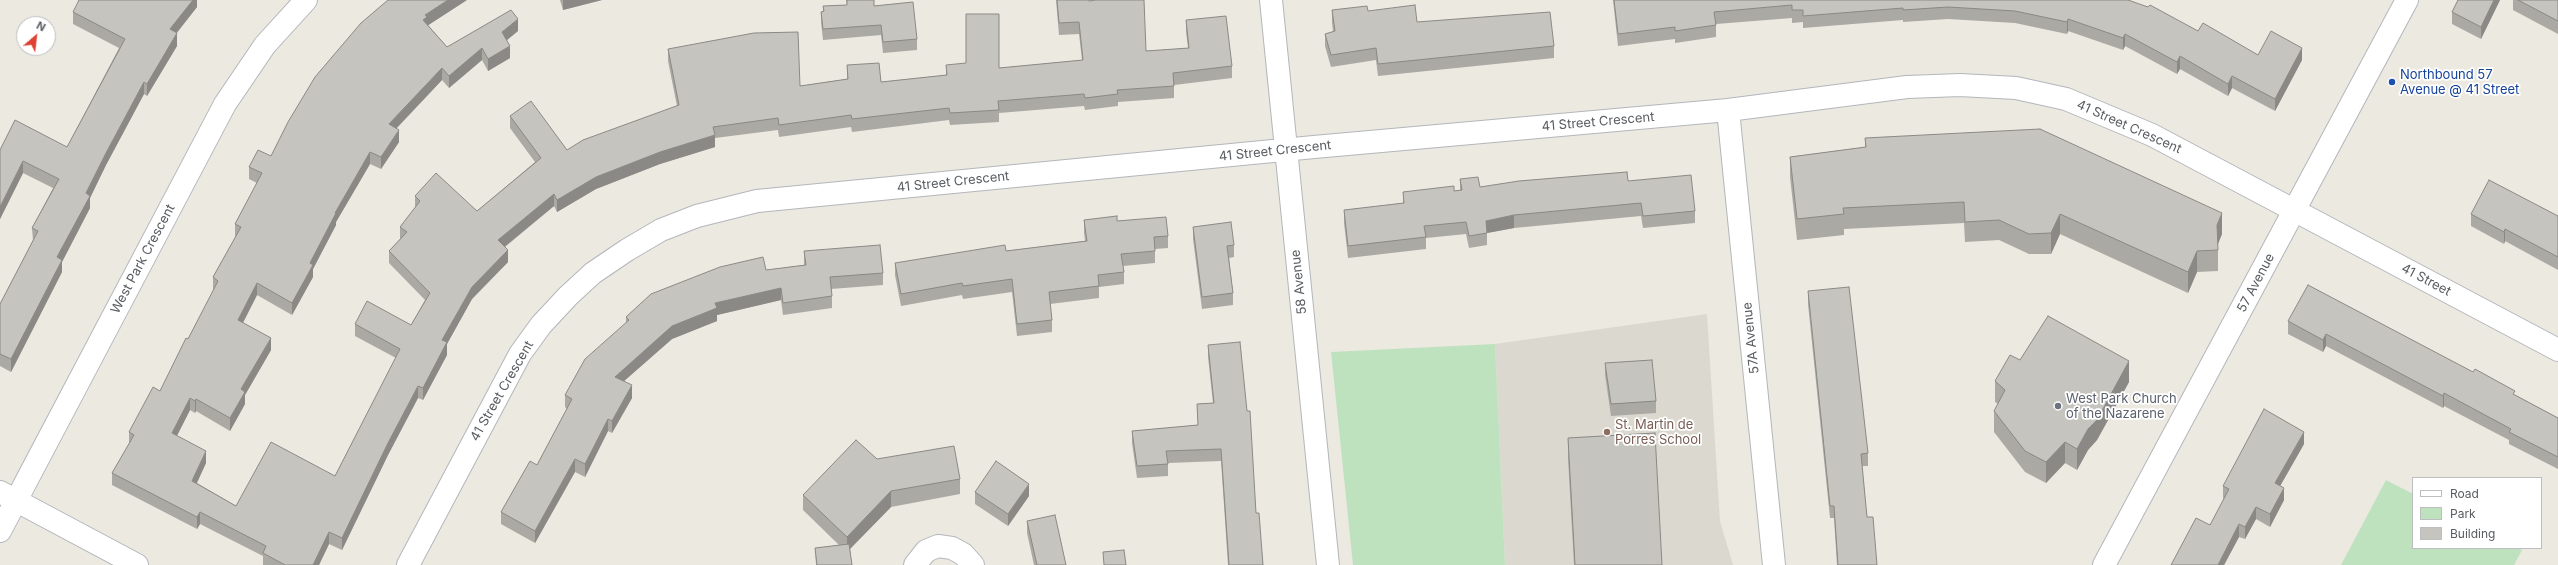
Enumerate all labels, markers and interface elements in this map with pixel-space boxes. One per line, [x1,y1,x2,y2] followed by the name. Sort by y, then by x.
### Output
[16,16,56,56] north arrow
[34,18,48,34] text: N
[2400,67,2519,98] place label: Northbound 57 Avenue @ 41 Street
[2387,77,2397,87] marker: Northbound 57 Avenue @ 41 Street
[2074,97,2184,157] street label: 41 Street Crescent
[1541,109,1655,135] street label: 41 Street Crescent
[1218,137,1332,165] street label: 41 Street Crescent
[896,168,1010,196] street label: 41 Street Crescent
[108,202,178,316] street label: West Park Crescent
[1288,249,1310,315] street label: 58 Avenue
[2234,251,2278,315] street label: 57 Avenue
[2399,260,2453,300] street label: 41 Street
[1739,301,1763,375] street label: 57A Avenue
[467,338,537,444] street label: 41 Street Crescent
[2066,391,2177,422] place label: West Park Church of the Nazarene
[2053,401,2063,411] marker: West Park Church of the Nazarene
[1615,417,1701,448] place label: St. Martin de Porres School
[1602,427,1612,437] marker: St. Martin de Porres School
[2412,477,2542,549] legend
[2450,486,2479,501] text: Road
[2450,506,2476,521] text: Park
[2450,526,2495,541] text: Building

